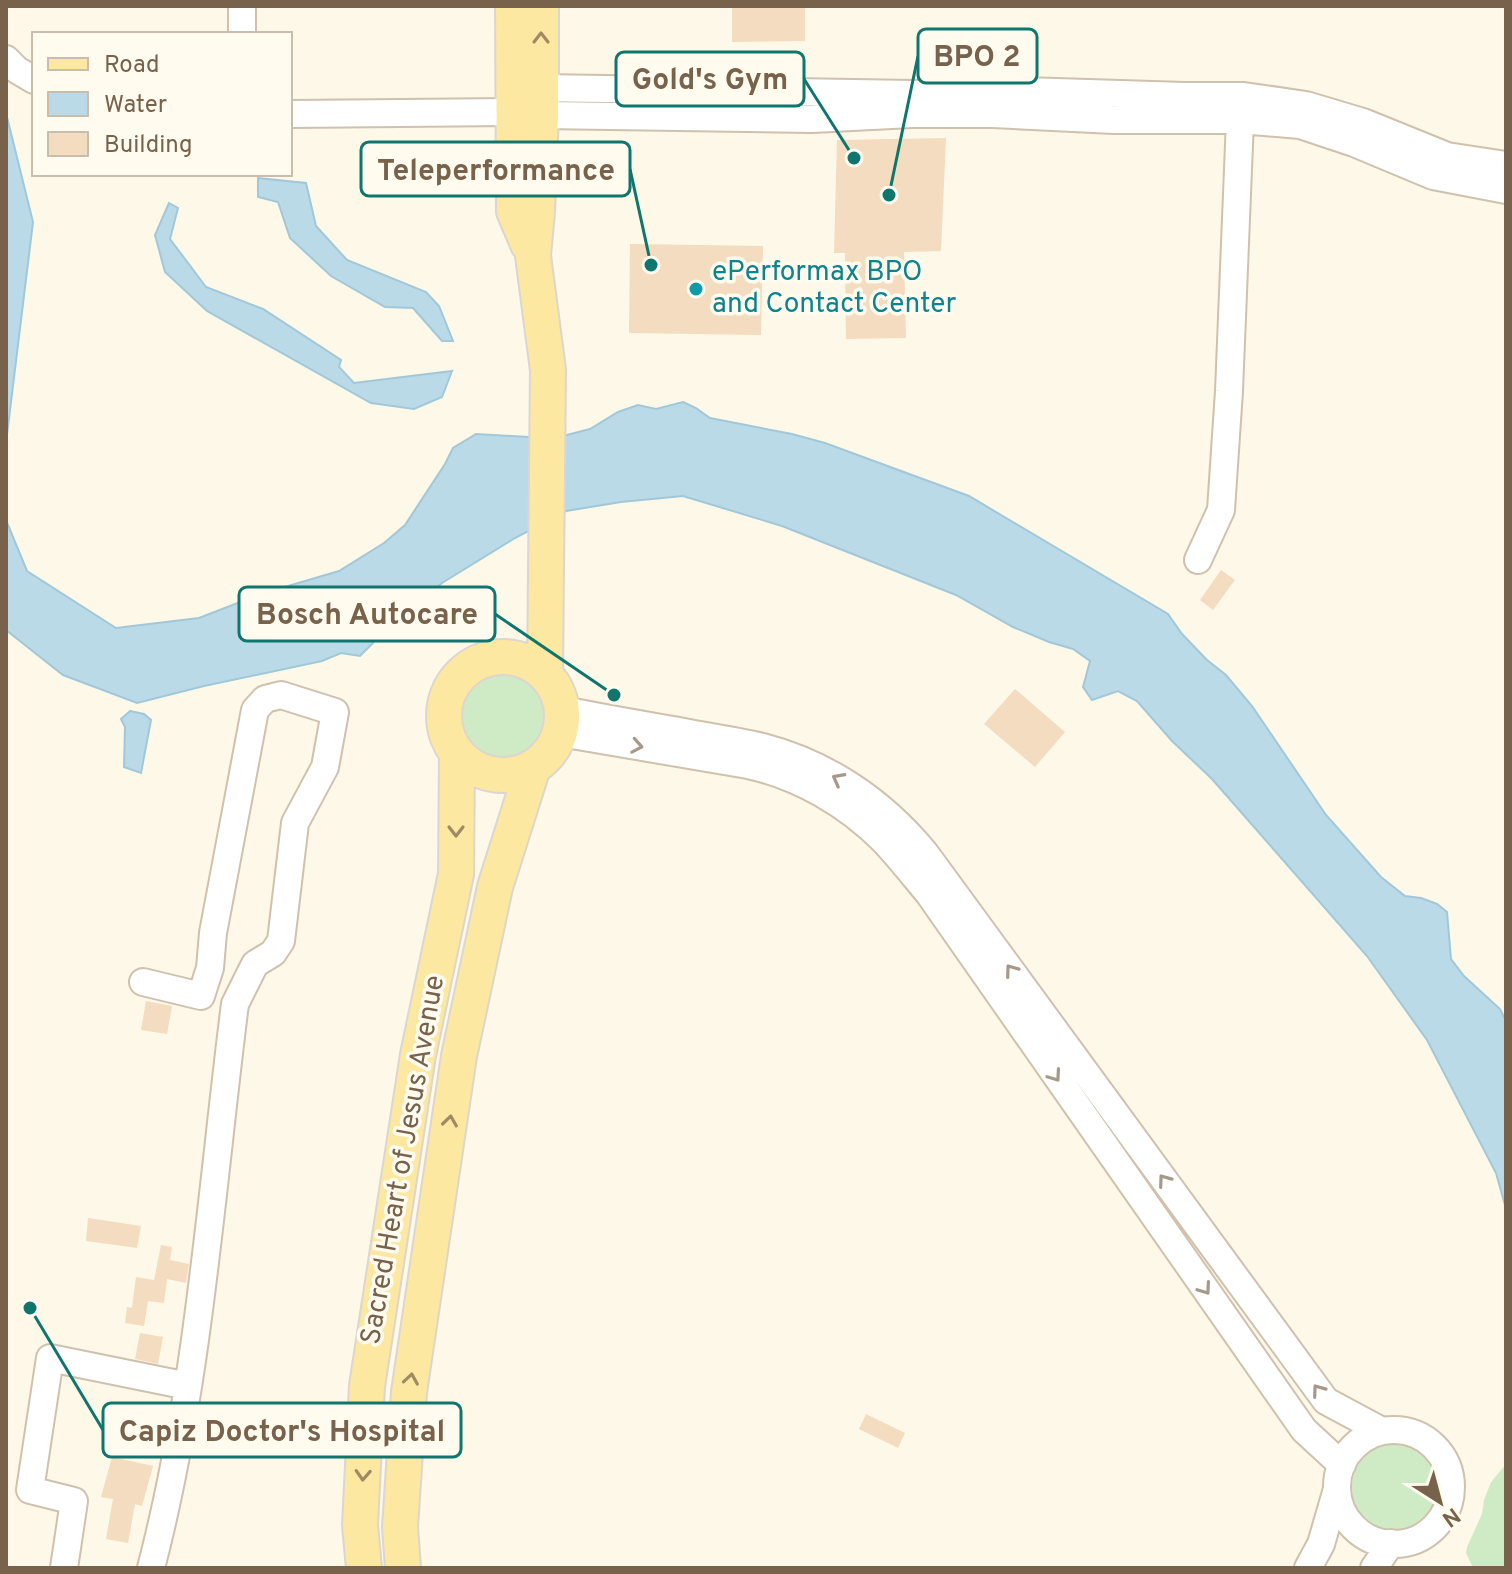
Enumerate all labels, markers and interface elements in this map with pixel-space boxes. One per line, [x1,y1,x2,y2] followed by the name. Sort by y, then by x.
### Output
[918,29,1037,83] callout: BPO 2
[532,31,550,44] one-way arrow
[32,32,292,176] legend
[933,40,1021,77] text: BPO 2
[104,51,160,81] text: Road
[616,52,804,106] callout: Gold's Gym
[632,63,788,100] text: Gold's Gym
[104,91,167,121] text: Water
[104,131,193,161] text: Building
[361,142,630,196] callout: Teleperformance
[377,154,615,191] text: Teleperformance
[712,255,957,323] place label: ePerformax BPO and Contact Center
[687,280,705,298] marker: ePerformax BPO and Contact Center
[239,587,495,641] callout: Bosch Autocare
[256,598,478,635] text: Bosch Autocare
[630,737,644,754] one-way arrow
[833,773,847,789] one-way arrow
[447,825,465,838] one-way arrow
[1006,964,1020,979] one-way arrow
[354,973,454,1347] street label: Sacred Heart of Jesus Avenue
[1045,1068,1060,1082] one-way arrow
[441,1115,458,1128] one-way arrow
[1159,1174,1173,1189] one-way arrow
[1195,1281,1210,1295] one-way arrow
[402,1372,419,1385] one-way arrow
[1313,1384,1327,1398] one-way arrow
[103,1403,461,1457] callout: Capiz Doctor's Hospital
[119,1415,445,1452] text: Capiz Doctor's Hospital
[1400,1462,1480,1542] north arrow
[354,1469,371,1482] one-way arrow
[1436,1501,1465,1532] text: N

